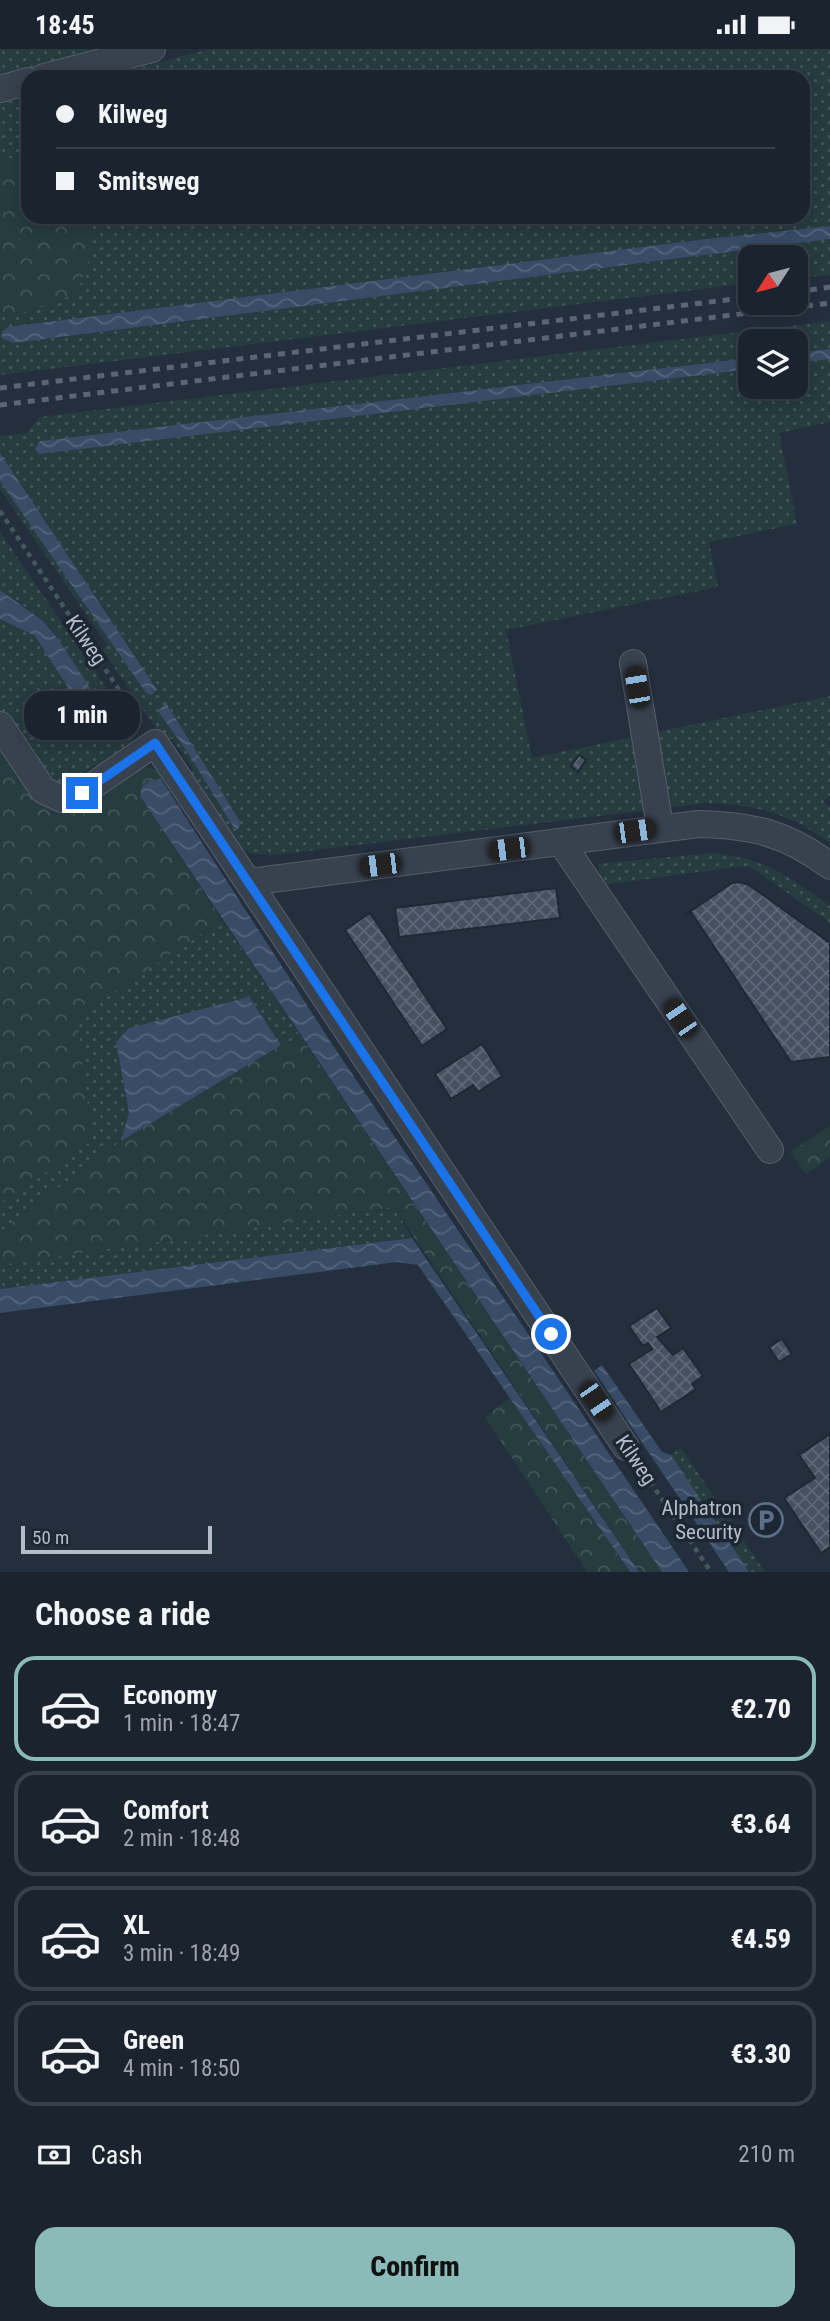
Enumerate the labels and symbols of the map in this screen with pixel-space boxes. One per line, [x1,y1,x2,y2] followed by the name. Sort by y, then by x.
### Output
[738,245,808,315] north arrow
[61,611,111,669] street label: Kilweg
[624,664,651,710] car
[24,691,140,741] callout: 1 min
[66,777,98,809] route end
[613,818,658,844] car
[487,836,532,862] car
[358,852,403,878] car
[660,995,701,1041] car
[535,1318,567,1350] route start
[576,1378,617,1424] car
[611,1431,661,1489] street label: Kilweg
[661,1496,742,1544] place label: Alphatron Security
[747,1501,785,1539] parking icon: Alphatron Security
[21,1523,212,1555] scale bar

